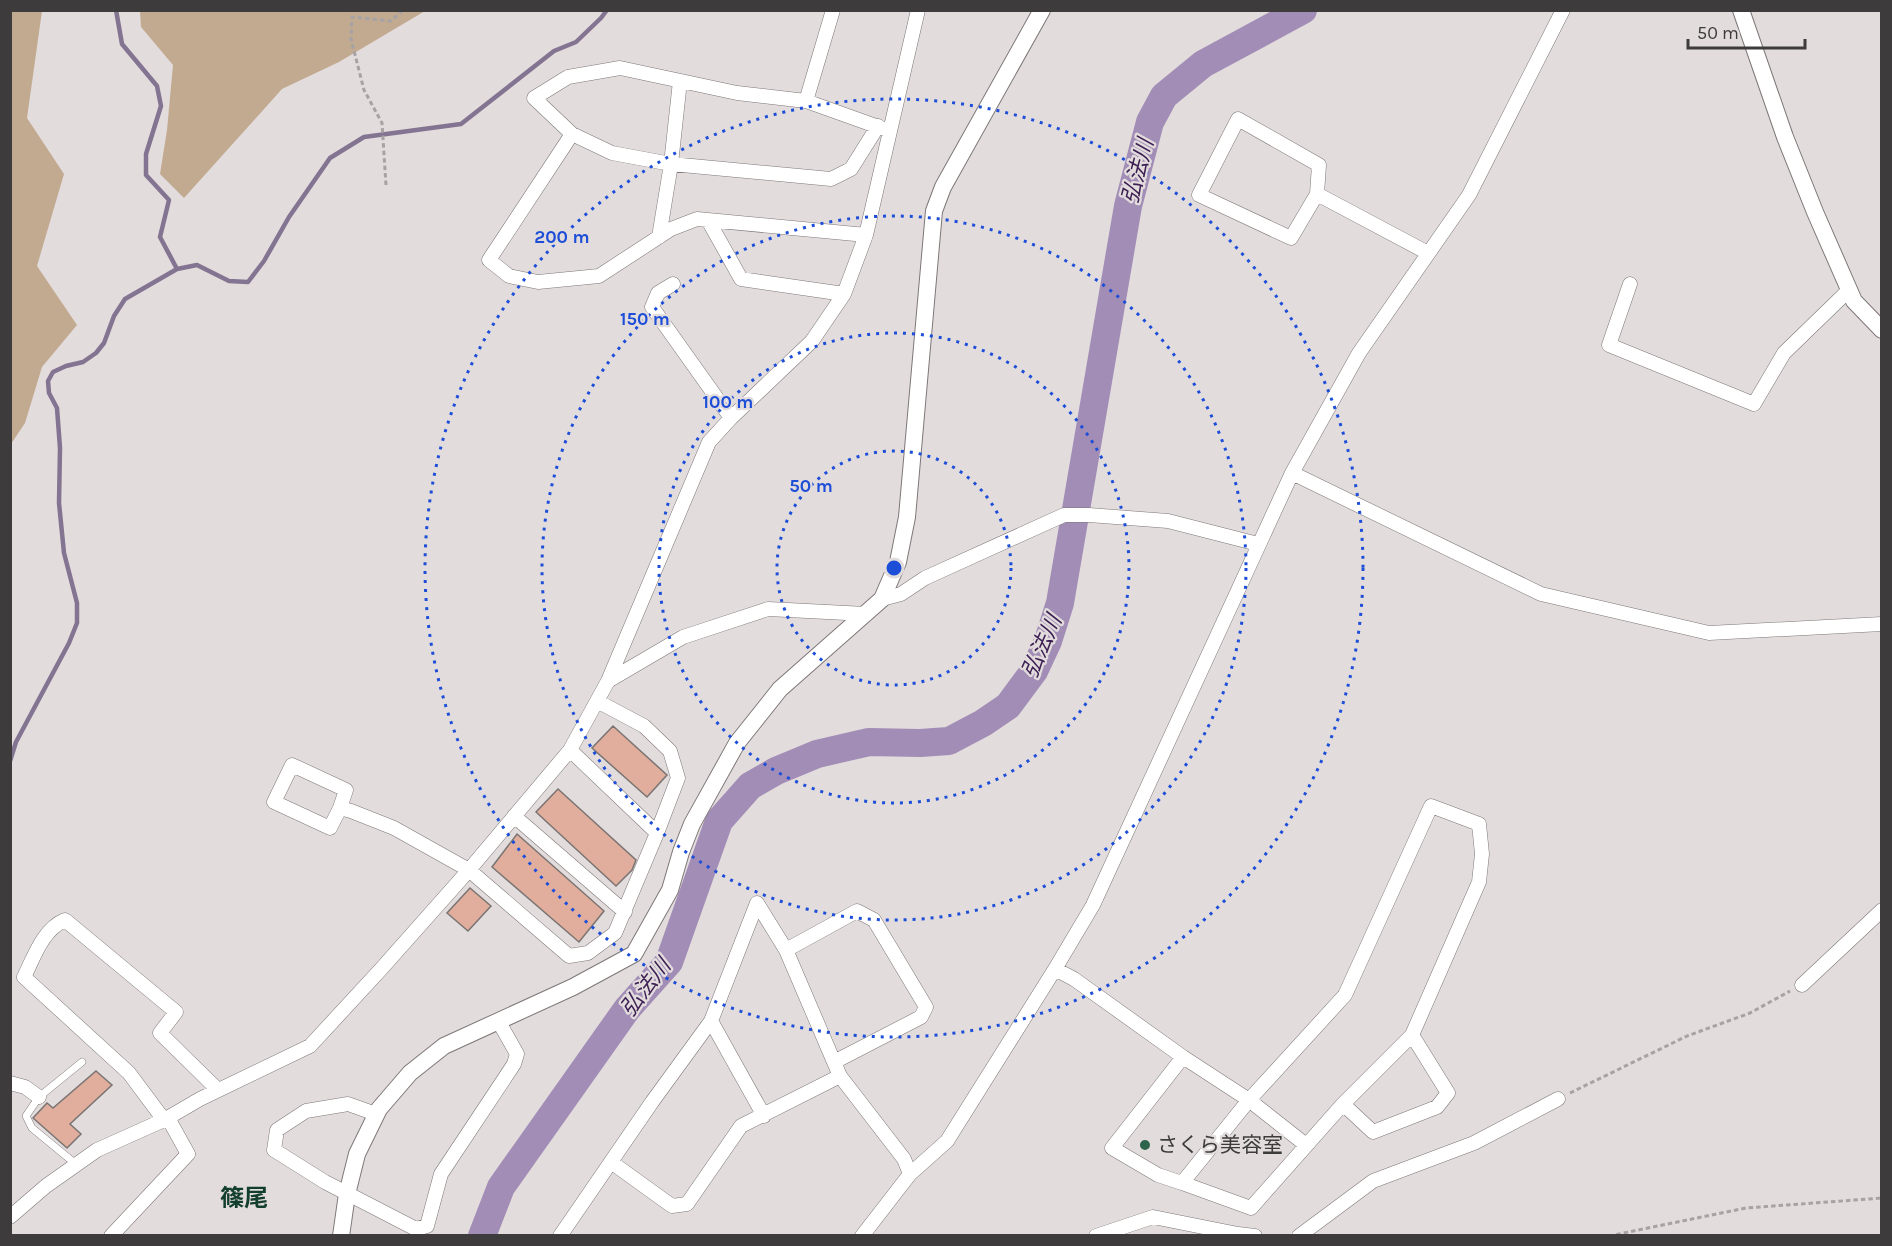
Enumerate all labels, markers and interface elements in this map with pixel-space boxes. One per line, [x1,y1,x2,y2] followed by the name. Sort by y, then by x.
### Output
[1688,12,1805,50] scale bar
[1697,22,1739,44] text: 50 m
[1117,134,1160,207] water label: 弘法川
[534,226,590,248] text: 200 m
[620,308,670,330] text: 150 m
[703,391,753,413] text: 100 m
[789,475,833,497] text: 50 m
[884,558,904,578] centre of rings
[1017,609,1068,682] water label: 弘法川
[615,952,678,1022] water label: 弘法川
[1157,1133,1283,1157] place label: さくら美容室
[1138,1138,1152,1152] marker: さくら美容室
[220,1184,268,1212] district label: 篠尾

